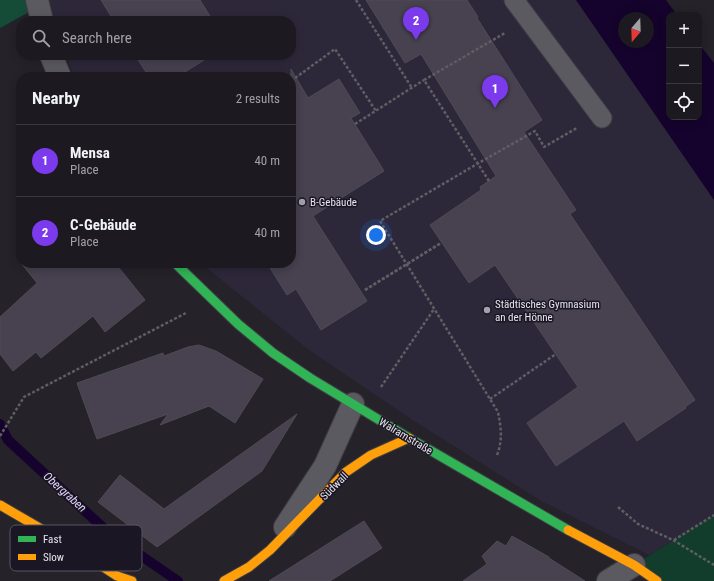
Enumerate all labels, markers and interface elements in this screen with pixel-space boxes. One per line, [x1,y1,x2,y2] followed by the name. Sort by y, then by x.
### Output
[403,7,429,40] pin: 2
[618,12,654,48] north arrow
[666,12,702,120] map controls
[666,12,702,48] button: +
[16,16,296,60] search box
[30,27,52,49] icon: search
[62,29,132,47] text: Search here
[666,48,702,84] button: −
[482,75,508,108] pin: 1
[666,84,702,120] button: locate
[32,88,80,108] text: Nearby
[236,91,280,106] text: 2 results
[70,144,110,162] text: Mensa
[42,153,48,168] text: 1
[254,153,280,168] text: 40 m
[70,162,99,177] text: Place
[310,196,357,209] place label: B-Gebäude
[297,197,307,207] marker: B-Gebäude
[70,216,136,234] text: C-Gebäude
[42,225,48,240] text: 2
[254,225,280,240] text: 40 m
[366,225,386,245] your location
[70,234,99,249] text: Place
[495,298,600,324] place label: Städtisches Gymnasium an der Hönne
[482,305,492,315] marker: Städtisches Gymnasium an der Hönne
[377,415,435,458] street label: Walramstraße
[41,469,90,515] water label: Obergraben
[318,470,351,503] street label: Südwall
[10,525,142,571] legend
[43,533,62,546] text: Fast
[43,551,64,564] text: Slow

